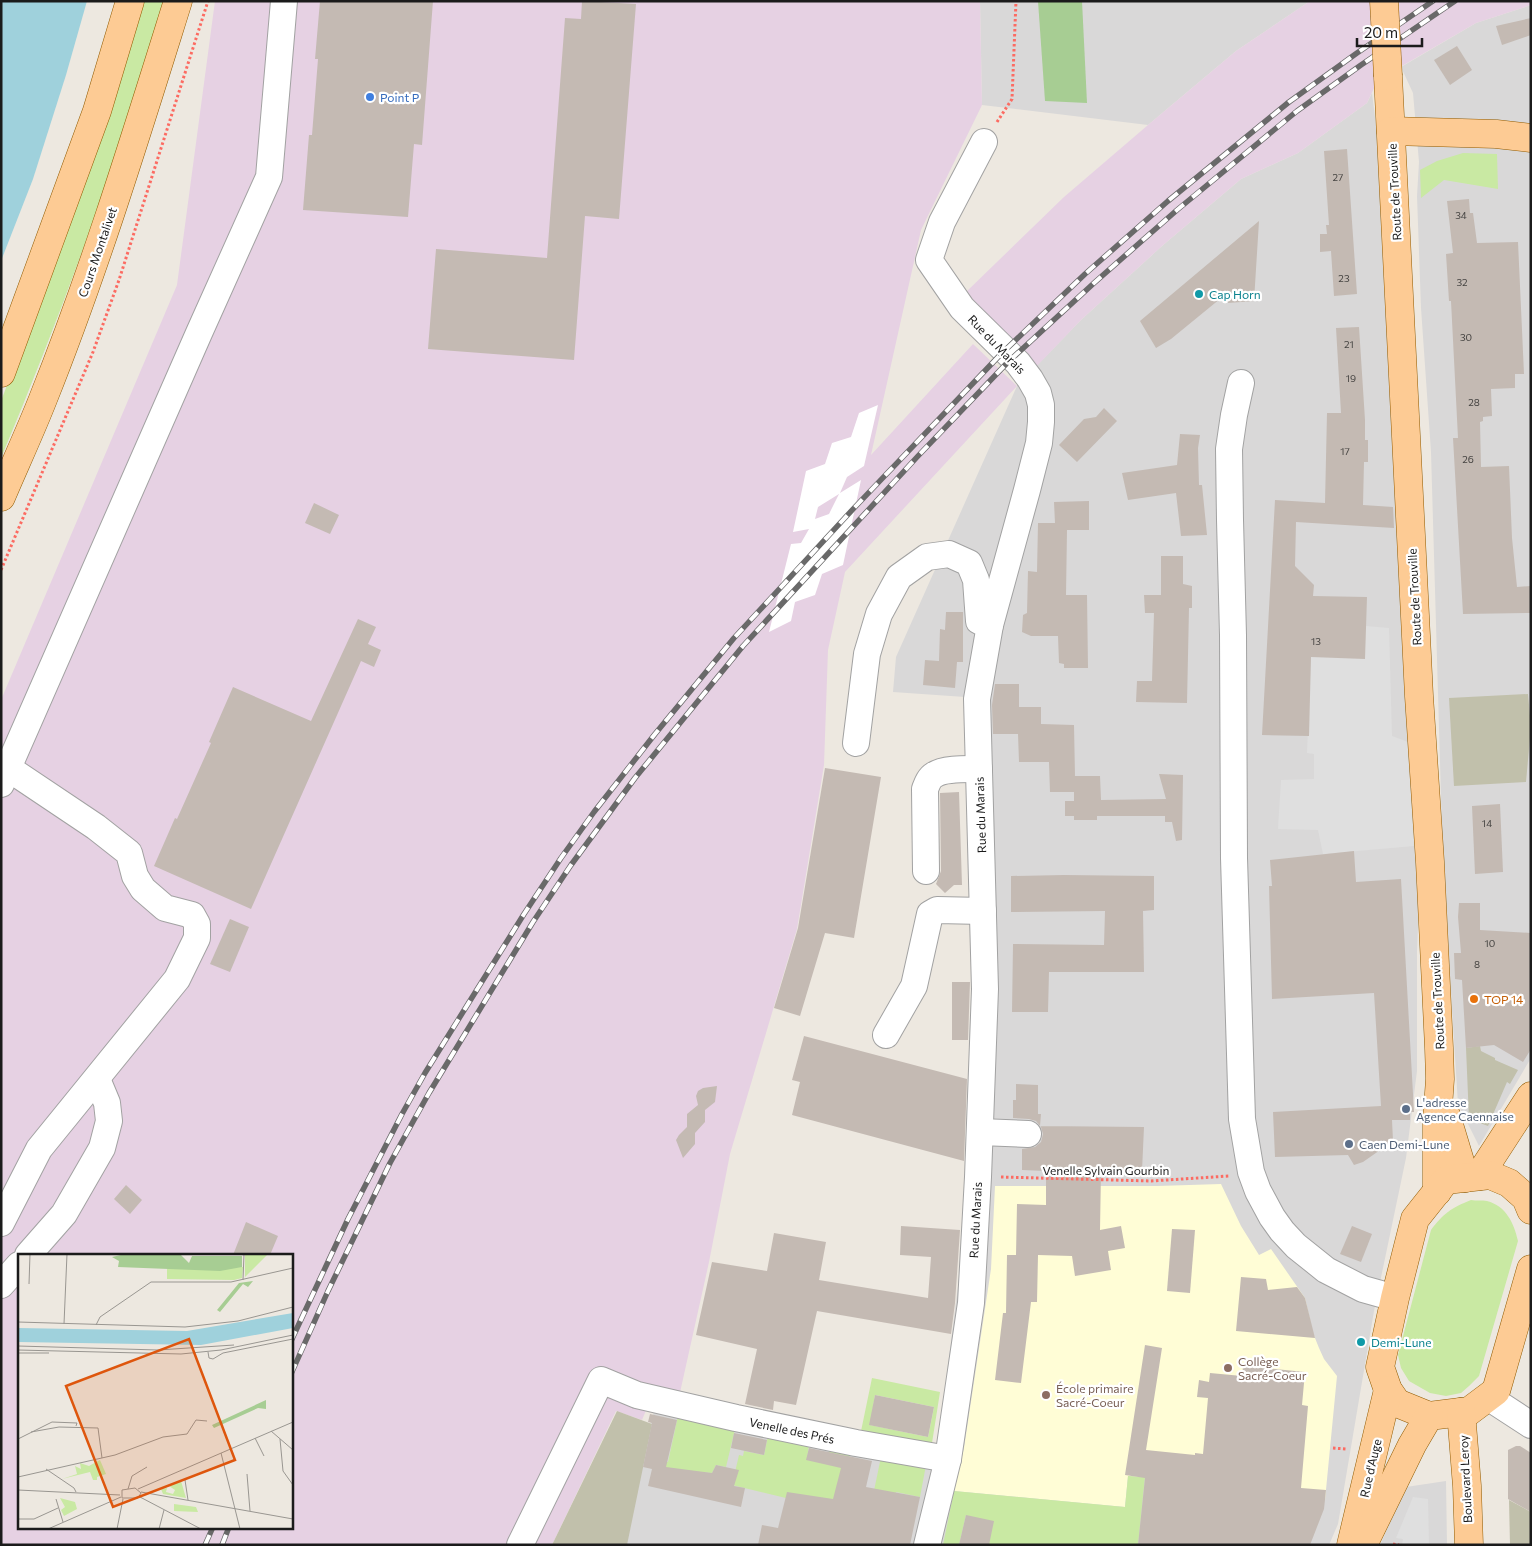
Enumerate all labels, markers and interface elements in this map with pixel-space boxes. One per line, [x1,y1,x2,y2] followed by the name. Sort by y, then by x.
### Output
[1357,15,1422,47] scale bar
[1364,23,1398,41] text: 20 m
[380,90,420,104] place label: Point P
[364,91,376,103] marker: Point P
[1384,143,1404,241] street label: Route de Trouville
[1333,171,1343,183] house number: 27
[75,205,119,299] street label: Cours Montalivet
[1455,209,1467,221] house number: 34
[1338,272,1350,284] house number: 23
[1456,276,1468,288] house number: 32
[1209,287,1261,301] place label: Cap Horn
[1193,288,1205,300] marker: Cap Horn
[965,312,1029,376] street label: Rue du Marais
[1460,331,1472,343] house number: 30
[1344,338,1354,350] house number: 21
[1346,372,1356,384] house number: 19
[1468,396,1480,408] house number: 28
[1340,445,1350,457] house number: 17
[1462,453,1474,465] house number: 26
[1404,548,1424,646] street label: Route de Trouville
[1311,635,1321,647] house number: 13
[972,777,988,853] street label: Rue du Marais
[1482,817,1492,829] house number: 14
[1485,937,1495,949] house number: 10
[1427,952,1447,1050] street label: Route de Trouville
[1474,958,1480,970] house number: 8
[1484,992,1523,1006] place label: TOP 14
[1468,993,1480,1005] marker: TOP 14
[1416,1095,1514,1123] place label: L'adresse Agence Caennaise
[1400,1103,1412,1115] marker: L'adresse Agence Caennaise
[1359,1137,1450,1151] place label: Caen Demi-Lune
[1343,1138,1355,1150] marker: Caen Demi-Lune
[1043,1163,1169,1177] street label: Venelle Sylvain Gourbin
[966,1181,984,1259] street label: Rue du Marais
[18,1254,292,1528] inset map
[1371,1335,1432,1349] place label: Demi-Lune
[1355,1336,1367,1348] marker: Demi-Lune
[1238,1354,1307,1382] place label: Collège Sacré-Coeur
[1222,1362,1234,1374] marker: Collège Sacré-Coeur
[1056,1381,1134,1409] place label: École primaire Sacré-Coeur
[1040,1389,1052,1401] marker: École primaire Sacré-Coeur
[748,1414,836,1446] street label: Venelle des Prés
[1456,1435,1474,1523] street label: Boulevard Leroy
[1356,1437,1384,1499] street label: Rue d'Auge

